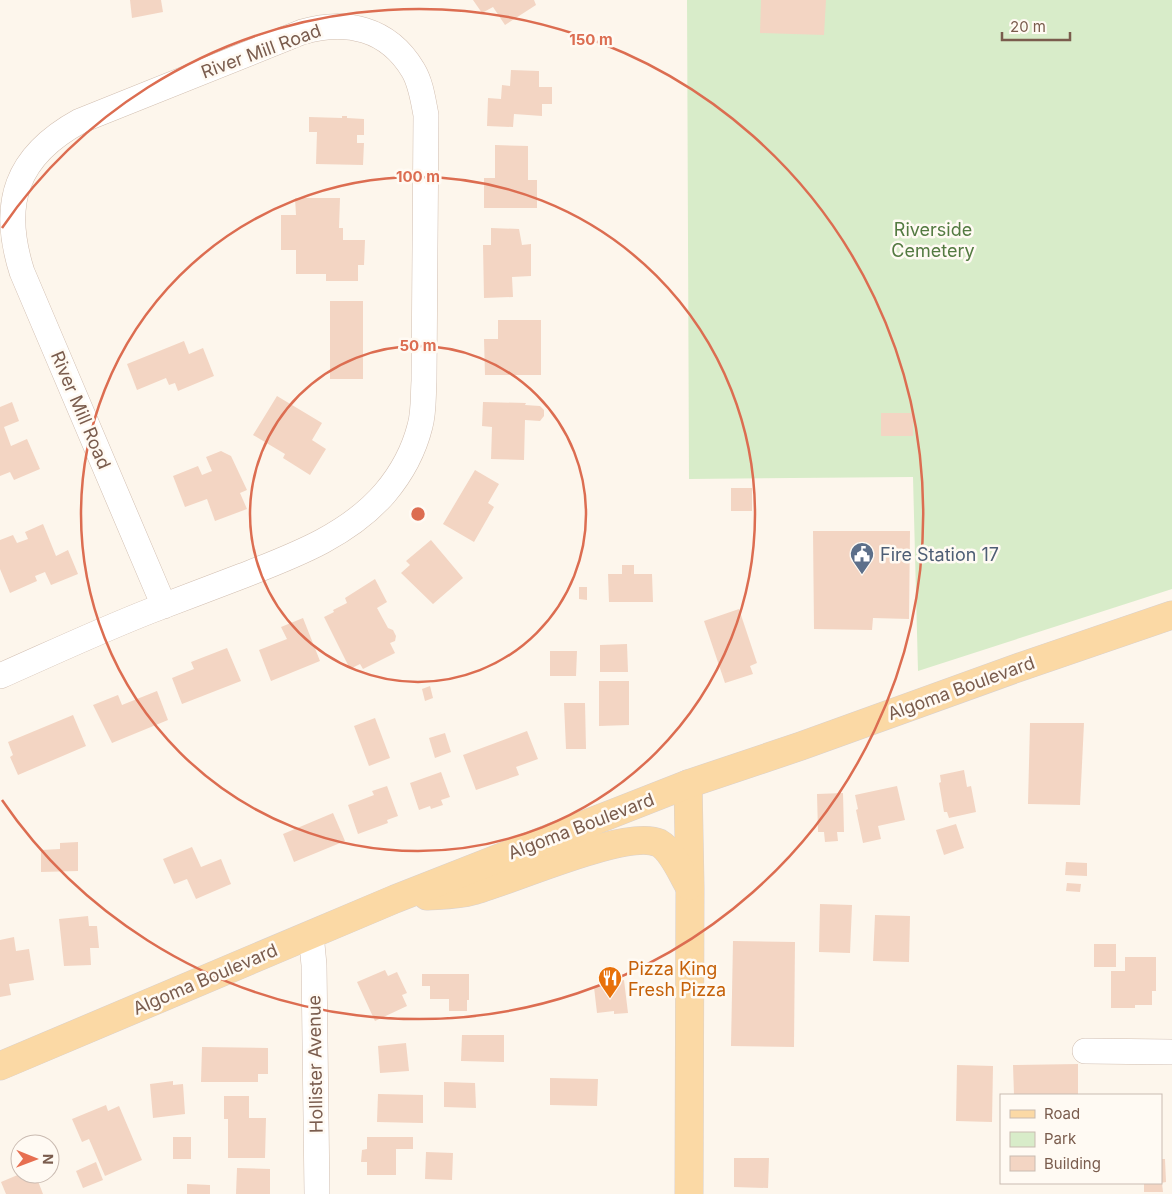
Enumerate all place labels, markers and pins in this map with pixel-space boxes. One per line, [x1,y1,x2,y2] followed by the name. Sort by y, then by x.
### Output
[409,505,427,523] centre of rings
[849,541,875,575] public building icon: Fire Station 17
[880,544,999,565] place label: Fire Station 17
[628,958,726,1000] place label: Pizza King Fresh Pizza
[597,965,623,999] restaurant icon: Pizza King Fresh Pizza

